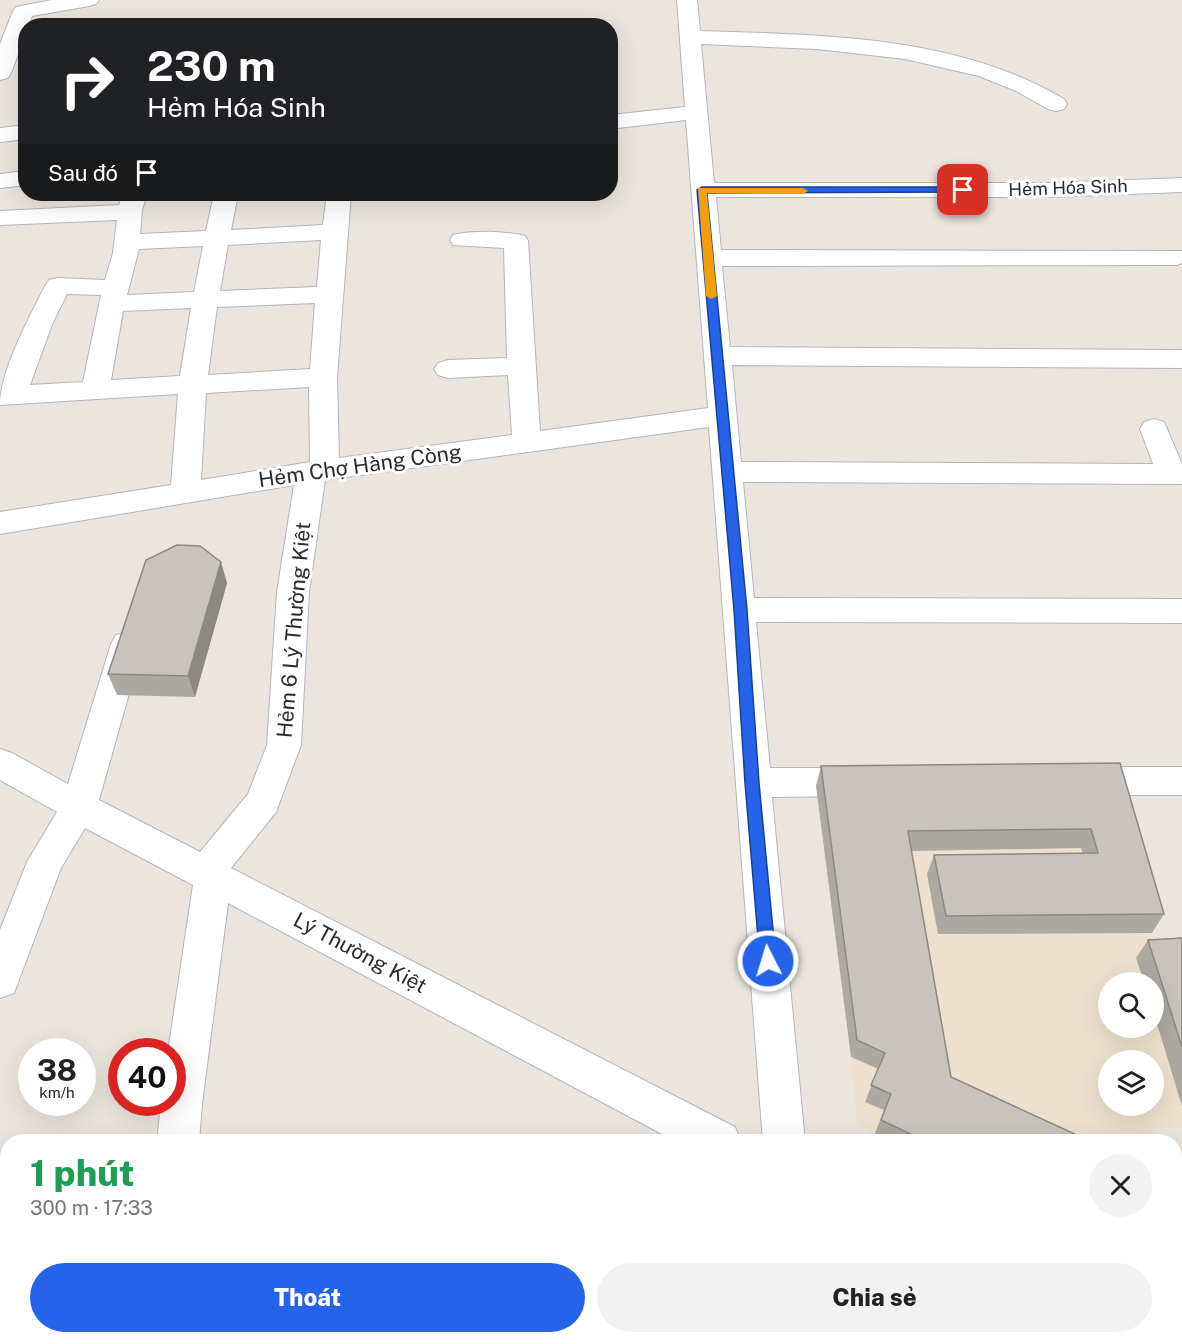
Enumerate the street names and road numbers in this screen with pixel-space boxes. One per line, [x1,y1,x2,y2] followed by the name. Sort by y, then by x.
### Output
[1008,175,1128,200] street label: Hẻm Hóa Sinh
[257,439,463,492] street label: Hẻm Chợ Hàng Còng
[272,521,315,739] street label: Hẻm 6 Lý Thường Kiệt
[289,907,431,998] street label: Lý Thường Kiệt

